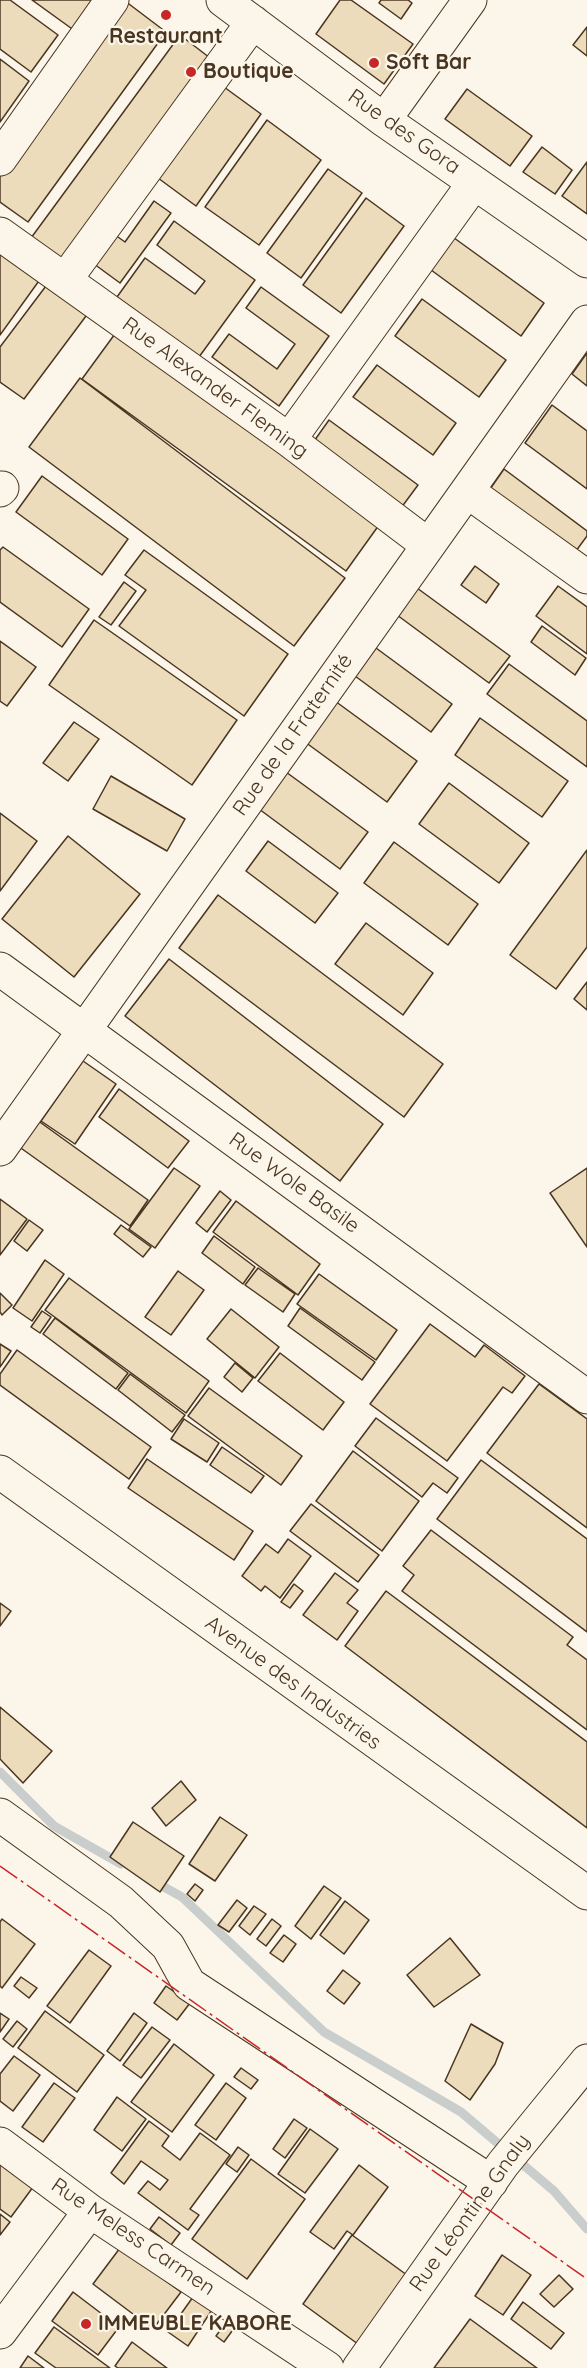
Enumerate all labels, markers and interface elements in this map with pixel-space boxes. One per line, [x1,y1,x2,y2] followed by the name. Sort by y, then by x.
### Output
[159,8,173,22] marker: Restaurant
[109,24,223,50] place label: Restaurant
[386,50,471,76] place label: Soft Bar
[367,56,381,70] marker: Soft Bar
[203,59,294,85] place label: Boutique
[184,65,198,79] marker: Boutique
[343,84,465,180] street label: Rue des Gora
[117,312,313,464] street label: Rue Alexander Fleming
[228,649,358,821] street label: Rue de la Fraternité
[224,1127,364,1239] street label: Rue Wole Basile
[200,1611,386,1755] street label: Avenue des Industries
[404,2129,536,2297] street label: Rue Léontine Gnaly
[46,2173,220,2301] street label: Rue Meless Carmen
[98,2311,292,2337] place label: IMMEUBLE KABORE
[79,2317,93,2331] marker: IMMEUBLE KABORE

